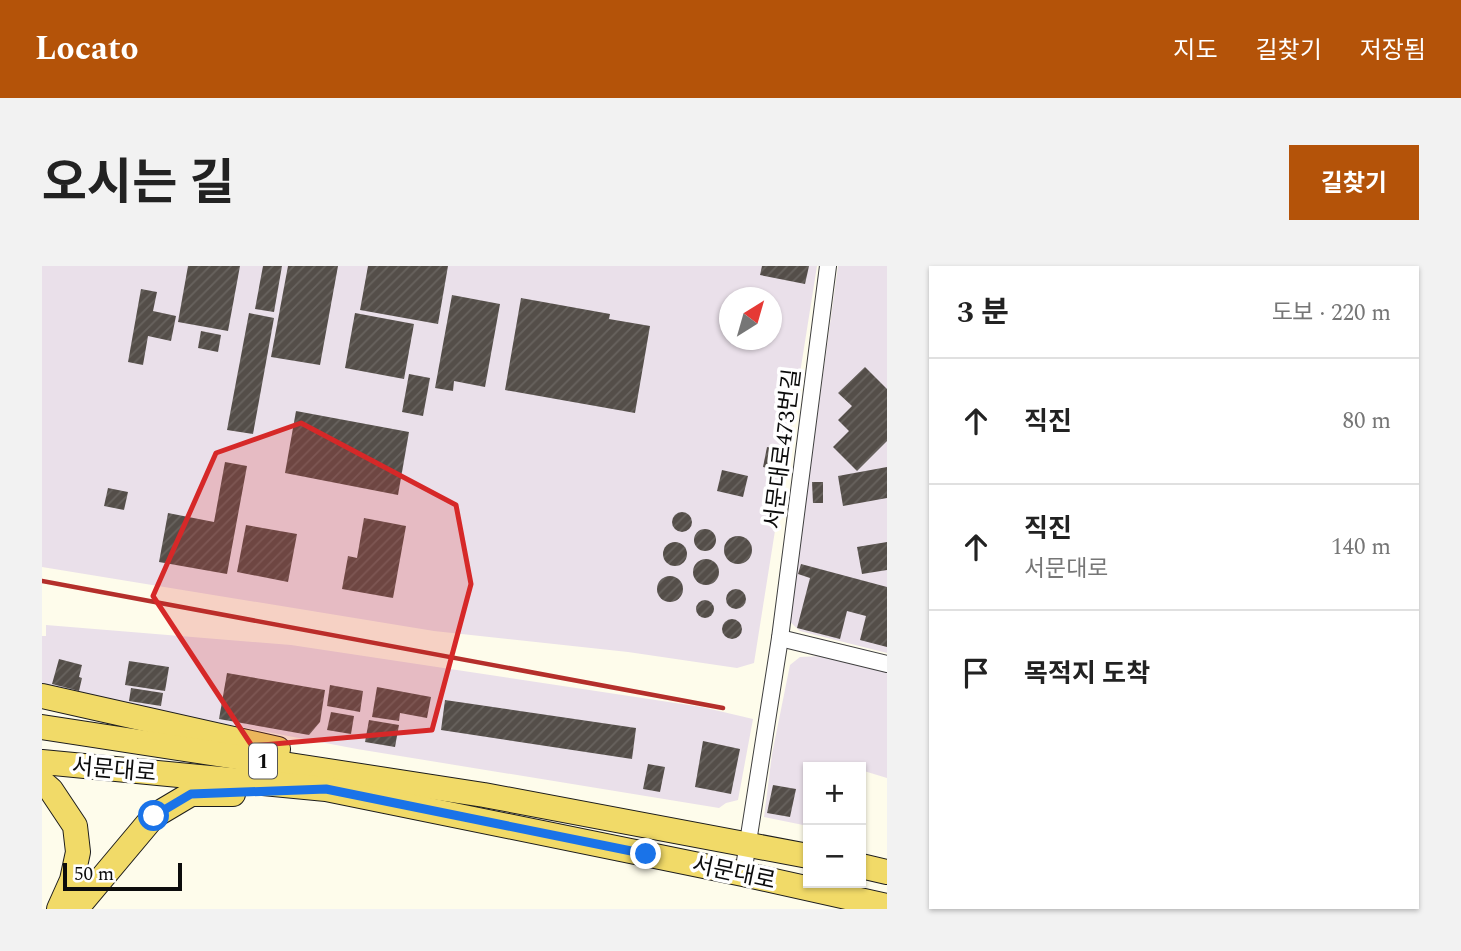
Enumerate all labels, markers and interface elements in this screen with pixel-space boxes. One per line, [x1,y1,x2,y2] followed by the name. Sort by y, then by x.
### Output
[35,24,139,74] text: Locato
[1173,33,1218,69] text: 지도
[1256,33,1322,69] text: 길찾기
[1360,33,1426,69] text: 저장됨
[1289,145,1419,220] button: 길찾기
[42,147,235,222] text: 오시는 길
[719,287,782,350] north arrow
[957,290,1009,336] text: 3 분
[1271,296,1391,331] text: 도보 · 220 m
[756,367,811,531] street label: 서문대로473번길
[957,402,995,440] icon: ahead
[1024,402,1072,442] text: 직진
[1342,404,1391,439] text: 80 m
[1024,509,1072,549] text: 직진
[957,528,995,566] icon: ahead
[1331,530,1391,565] text: 140 m
[1024,552,1109,587] text: 서문대로
[957,654,995,692] icon: arrive
[1024,654,1150,694] text: 목적지 도착
[249,743,277,778] road number: 1
[70,749,158,792] street label: 서문대로
[803,762,866,888] map controls
[803,762,866,825] button: +
[138,800,169,831] route start
[803,825,866,888] button: −
[630,838,661,869] route end
[689,848,779,899] street label: 서문대로
[63,860,182,892] scale bar
[74,860,114,889] text: 50 m

